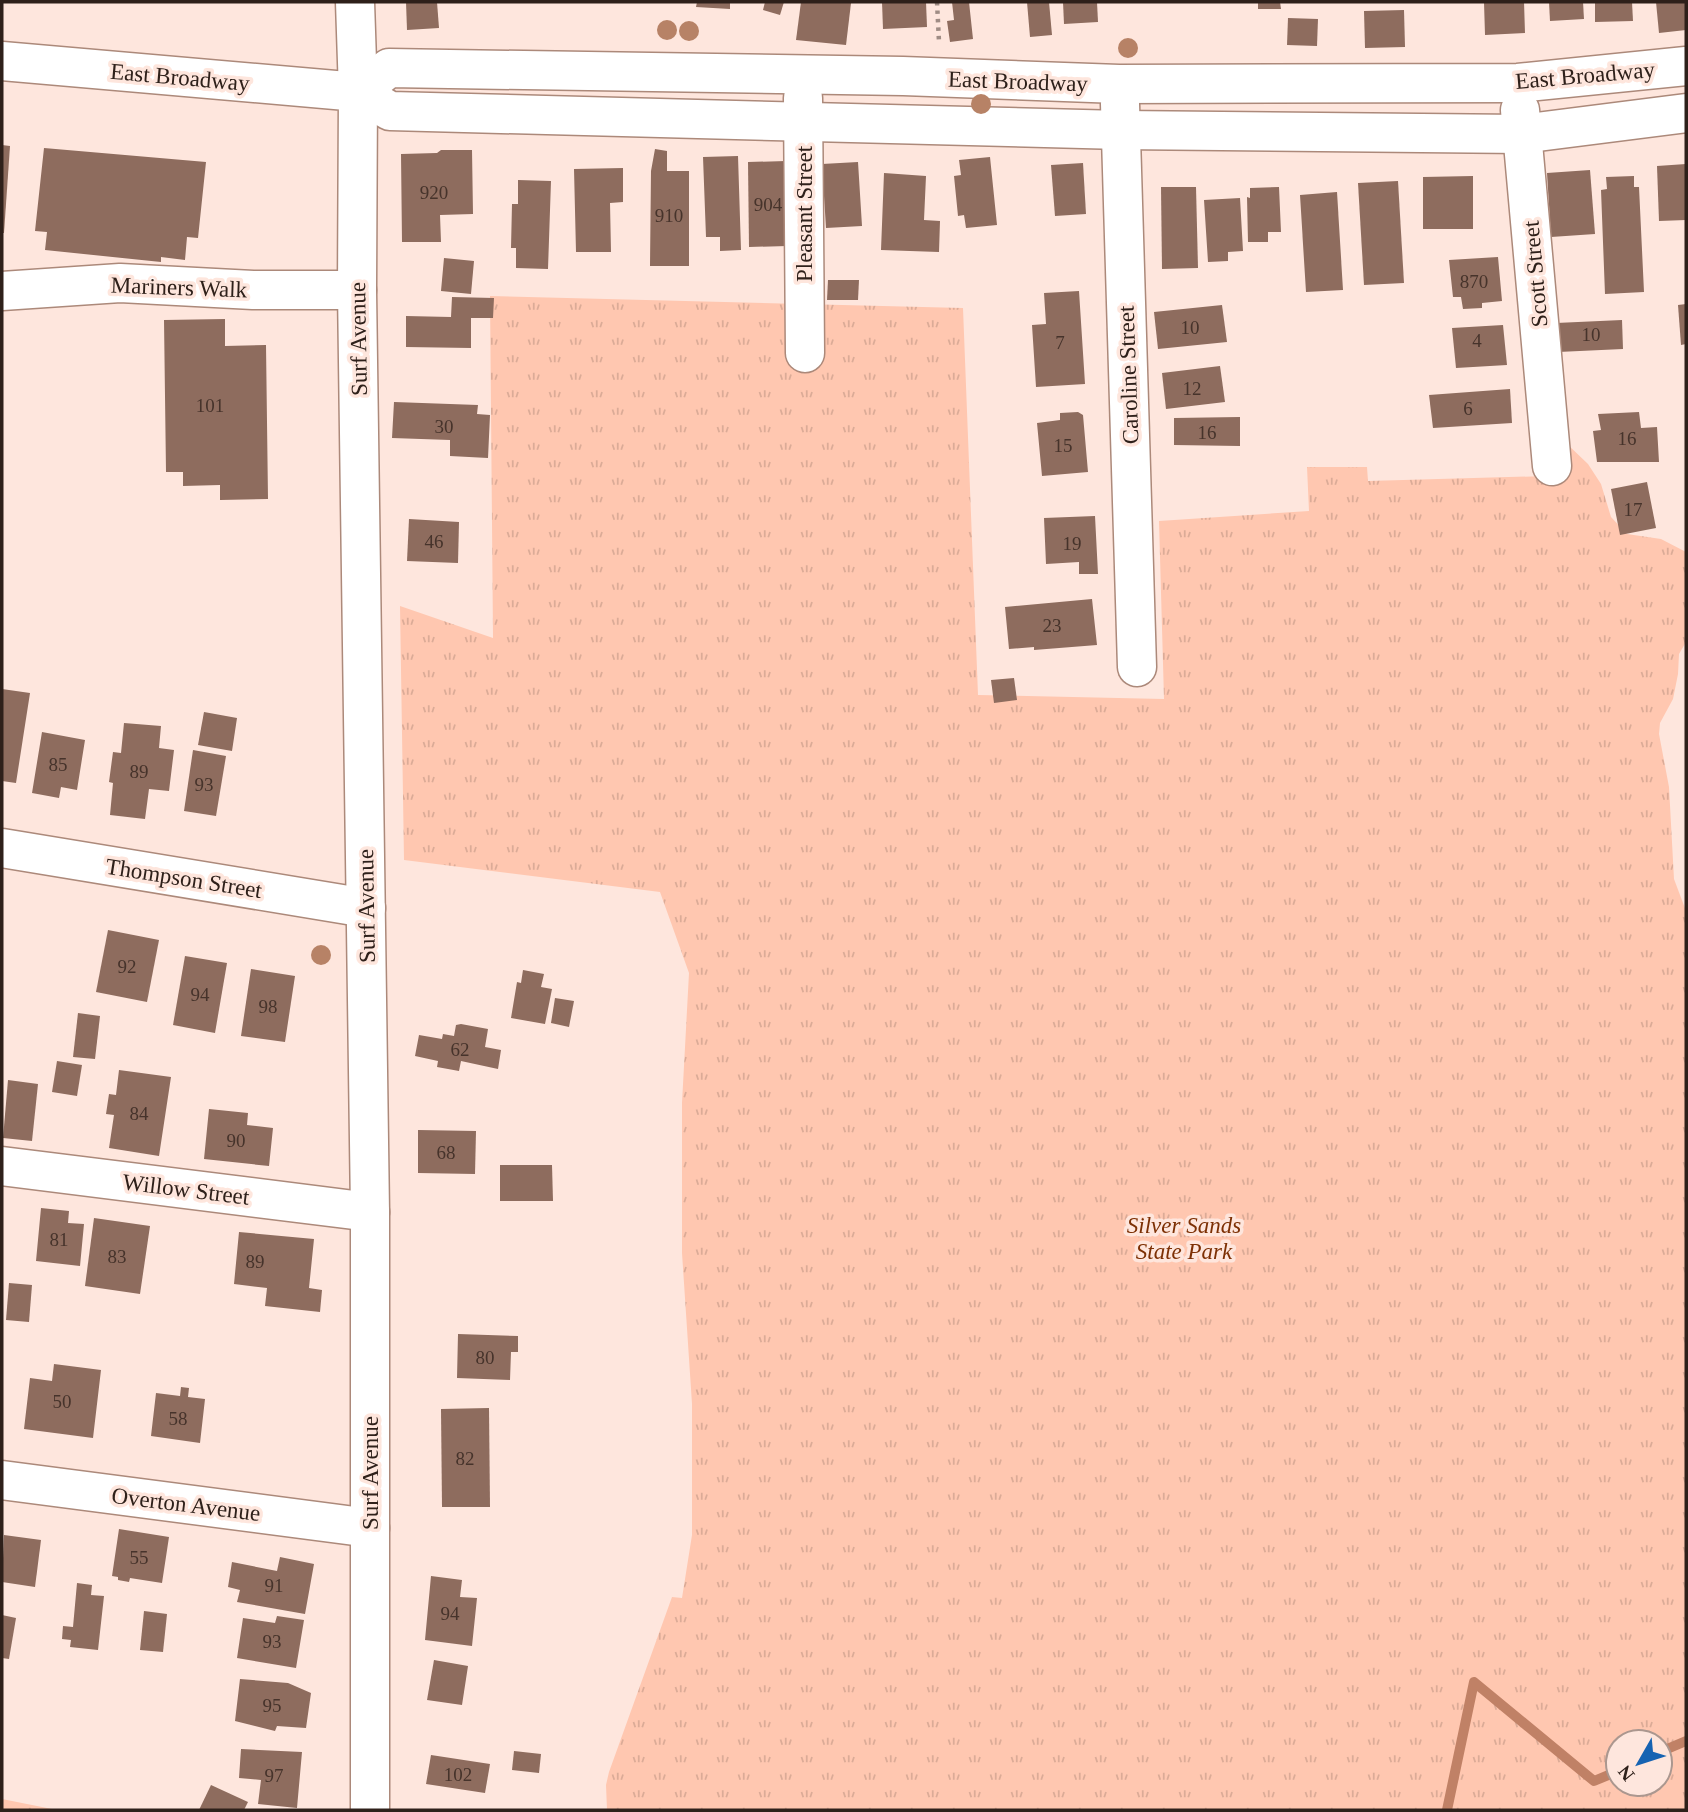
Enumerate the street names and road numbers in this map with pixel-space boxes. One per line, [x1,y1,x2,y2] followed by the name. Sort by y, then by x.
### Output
[1514,57,1656,94] street label: East Broadway
[109,59,251,96] street label: East Broadway
[948,67,1089,96] street label: East Broadway
[792,145,817,282] street label: Pleasant Street
[1518,219,1553,328] street label: Scott Street
[110,273,248,302] street label: Mariners Walk
[345,282,372,396] street label: Surf Avenue
[1114,305,1143,445] street label: Caroline Street
[353,849,380,963] street label: Surf Avenue
[104,854,264,903] street label: Thompson Street
[121,1169,251,1210] street label: Willow Street
[358,1416,383,1530] street label: Surf Avenue
[110,1483,262,1526] street label: Overton Avenue

